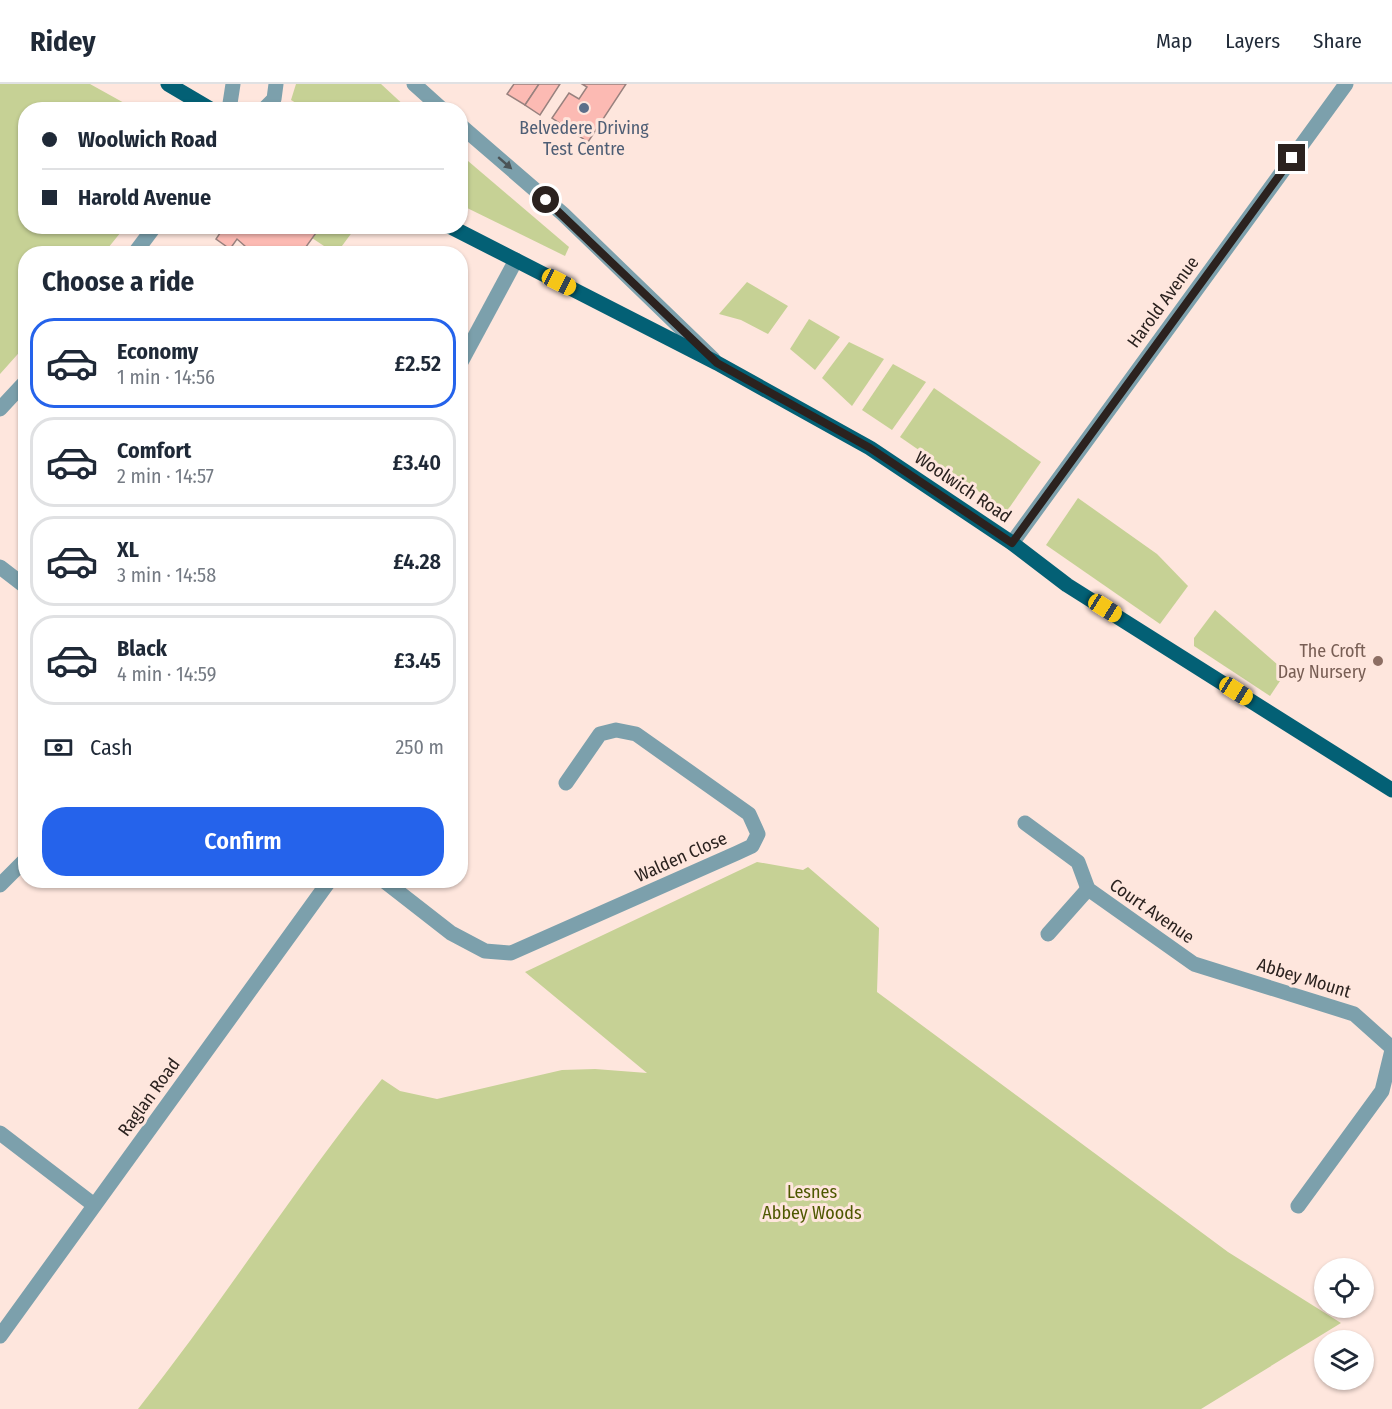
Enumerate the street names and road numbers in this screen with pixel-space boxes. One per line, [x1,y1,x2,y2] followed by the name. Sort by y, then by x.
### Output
[1122,252,1204,352] street label: Harold Avenue
[910,447,1016,527] street label: Woolwich Road
[632,827,730,887] street label: Walden Close
[1105,874,1199,948] street label: Court Avenue
[1255,953,1354,1003] street label: Abbey Mount
[113,1054,185,1140] street label: Raglan Road

